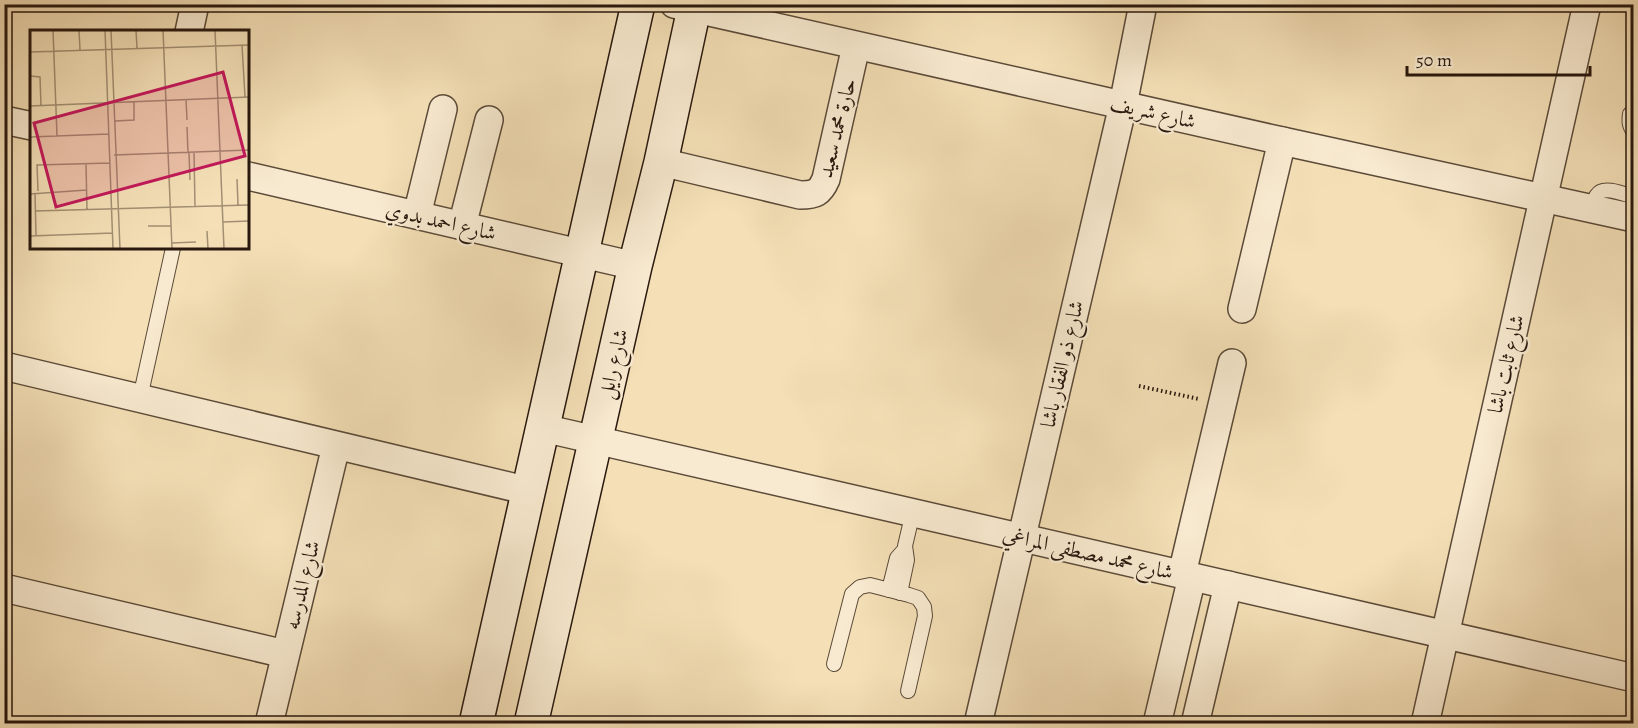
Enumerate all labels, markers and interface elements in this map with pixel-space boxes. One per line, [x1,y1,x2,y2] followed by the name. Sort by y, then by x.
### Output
[30,30,249,249] inset map
[1407,39,1590,77] scale bar
[1416,48,1452,72] text: 50 m
[811,75,863,181] street label: حارة محمد سعيد
[1107,89,1199,139] street label: شارع شريف
[382,195,499,251] street label: شارع احمد بدوي
[1034,298,1094,431] street label: شارع ذو الفقار باشا
[1481,312,1535,417] street label: شارع ثابت باشا
[591,326,639,403] street label: شارع رايل
[999,520,1176,590] street label: شارع محمد مصطفى المراغي
[277,538,330,633] street label: شارع المدرسه

